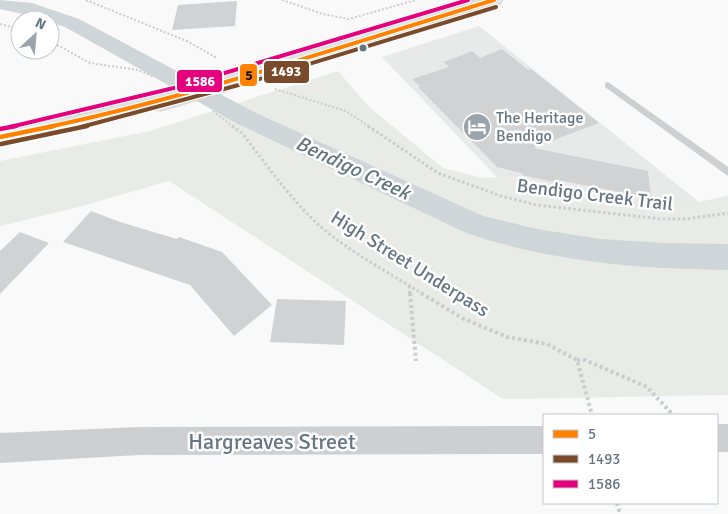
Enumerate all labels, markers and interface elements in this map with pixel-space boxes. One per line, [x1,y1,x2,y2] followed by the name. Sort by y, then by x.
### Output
[10,10,60,60] north arrow
[32,14,49,34] text: N
[358,43,368,53] unlabelled marker
[263,60,310,84] line badge: 1493
[239,63,258,87] line badge: 5
[271,63,301,80] text: 1493
[245,67,253,84] text: 5
[176,69,223,93] line badge: 1586
[185,73,216,90] text: 1586
[496,108,583,146] place label: The Heritage Bendigo
[462,112,492,142] hotel icon: The Heritage Bendigo
[292,131,416,206] water label: Bendigo Creek
[516,174,674,216] street label: Bendigo Creek Trail
[326,206,494,322] street label: High Street Underpass
[543,414,718,504] legend
[588,425,596,443] text: 5
[188,428,356,455] street label: Hargreaves Street
[588,450,620,468] text: 1493
[588,475,620,493] text: 1586

